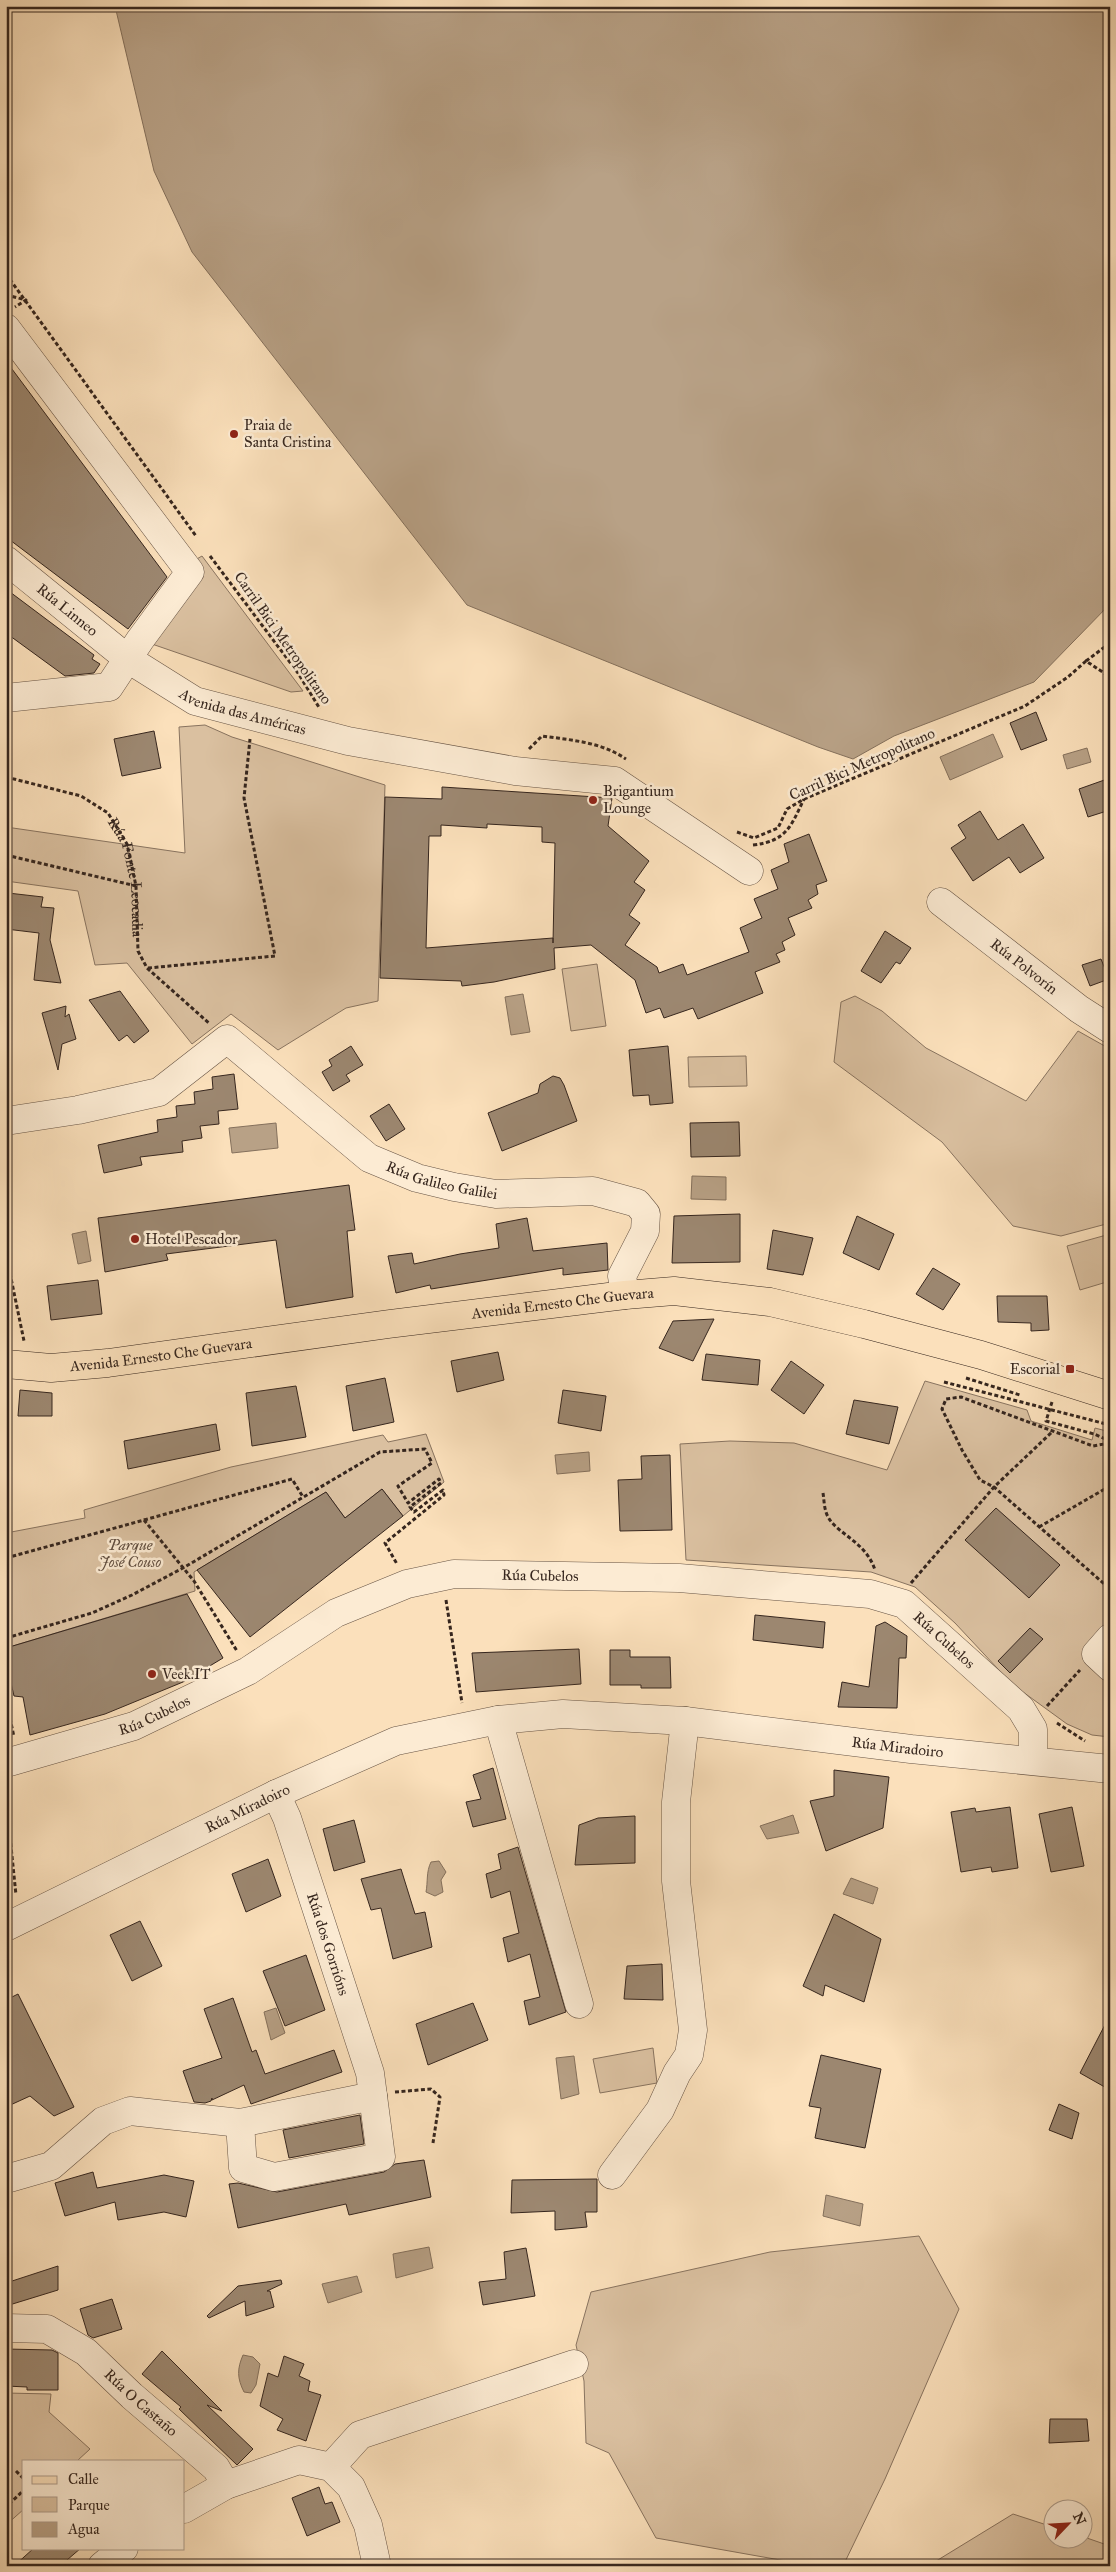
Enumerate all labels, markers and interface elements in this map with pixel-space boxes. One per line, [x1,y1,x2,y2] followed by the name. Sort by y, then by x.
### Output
[244,416,332,451] place label: Praia de Santa Cristina
[228,428,240,440] marker: Praia de Santa Cristina
[230,568,336,708] street label: Carril Bici Metropolitano
[33,580,102,640] street label: Rúa Linneo
[175,684,308,739] street label: Avenida das Américas
[786,724,938,804] street label: Carril Bici Metropolitano
[603,782,674,817] place label: Brigantium Lounge
[587,794,599,806] marker: Brigantium Lounge
[104,814,147,938] street label: Rúa Fonte Leocadia
[987,935,1061,998] street label: Rúa Polvorín
[383,1157,499,1203] street label: Rúa Galileo Galilei
[145,1230,238,1248] place label: Hotel Pescador
[129,1233,141,1245] marker: Hotel Pescador
[470,1284,655,1323] street label: Avenida Ernesto Che Guevara
[68,1334,254,1375] street label: Avenida Ernesto Che Guevara
[1010,1360,1061,1378] place label: Escorial
[1064,1363,1076,1375] marker: Escorial
[98,1536,161,1571] park label: Parque José Couso
[501,1566,579,1585] street label: Rúa Cubelos
[909,1608,979,1672] street label: Rúa Cubelos
[161,1665,211,1683] place label: Veek.IT
[146,1668,158,1680] marker: Veek.IT
[116,1691,193,1739] street label: Rúa Cubelos
[851,1733,945,1761] street label: Rúa Miradoiro
[202,1780,293,1837] street label: Rúa Miradoiro
[303,1890,353,1998] street label: Rúa dos Gorrións
[100,2365,181,2440] street label: Rúa O Castaño
[22,2460,185,2550] legend
[68,2470,99,2488] text: Calle
[68,2496,110,2515] text: Parque
[1044,2500,1094,2550] north arrow
[1069,2510,1090,2528] text: N
[67,2520,100,2538] text: Agua

